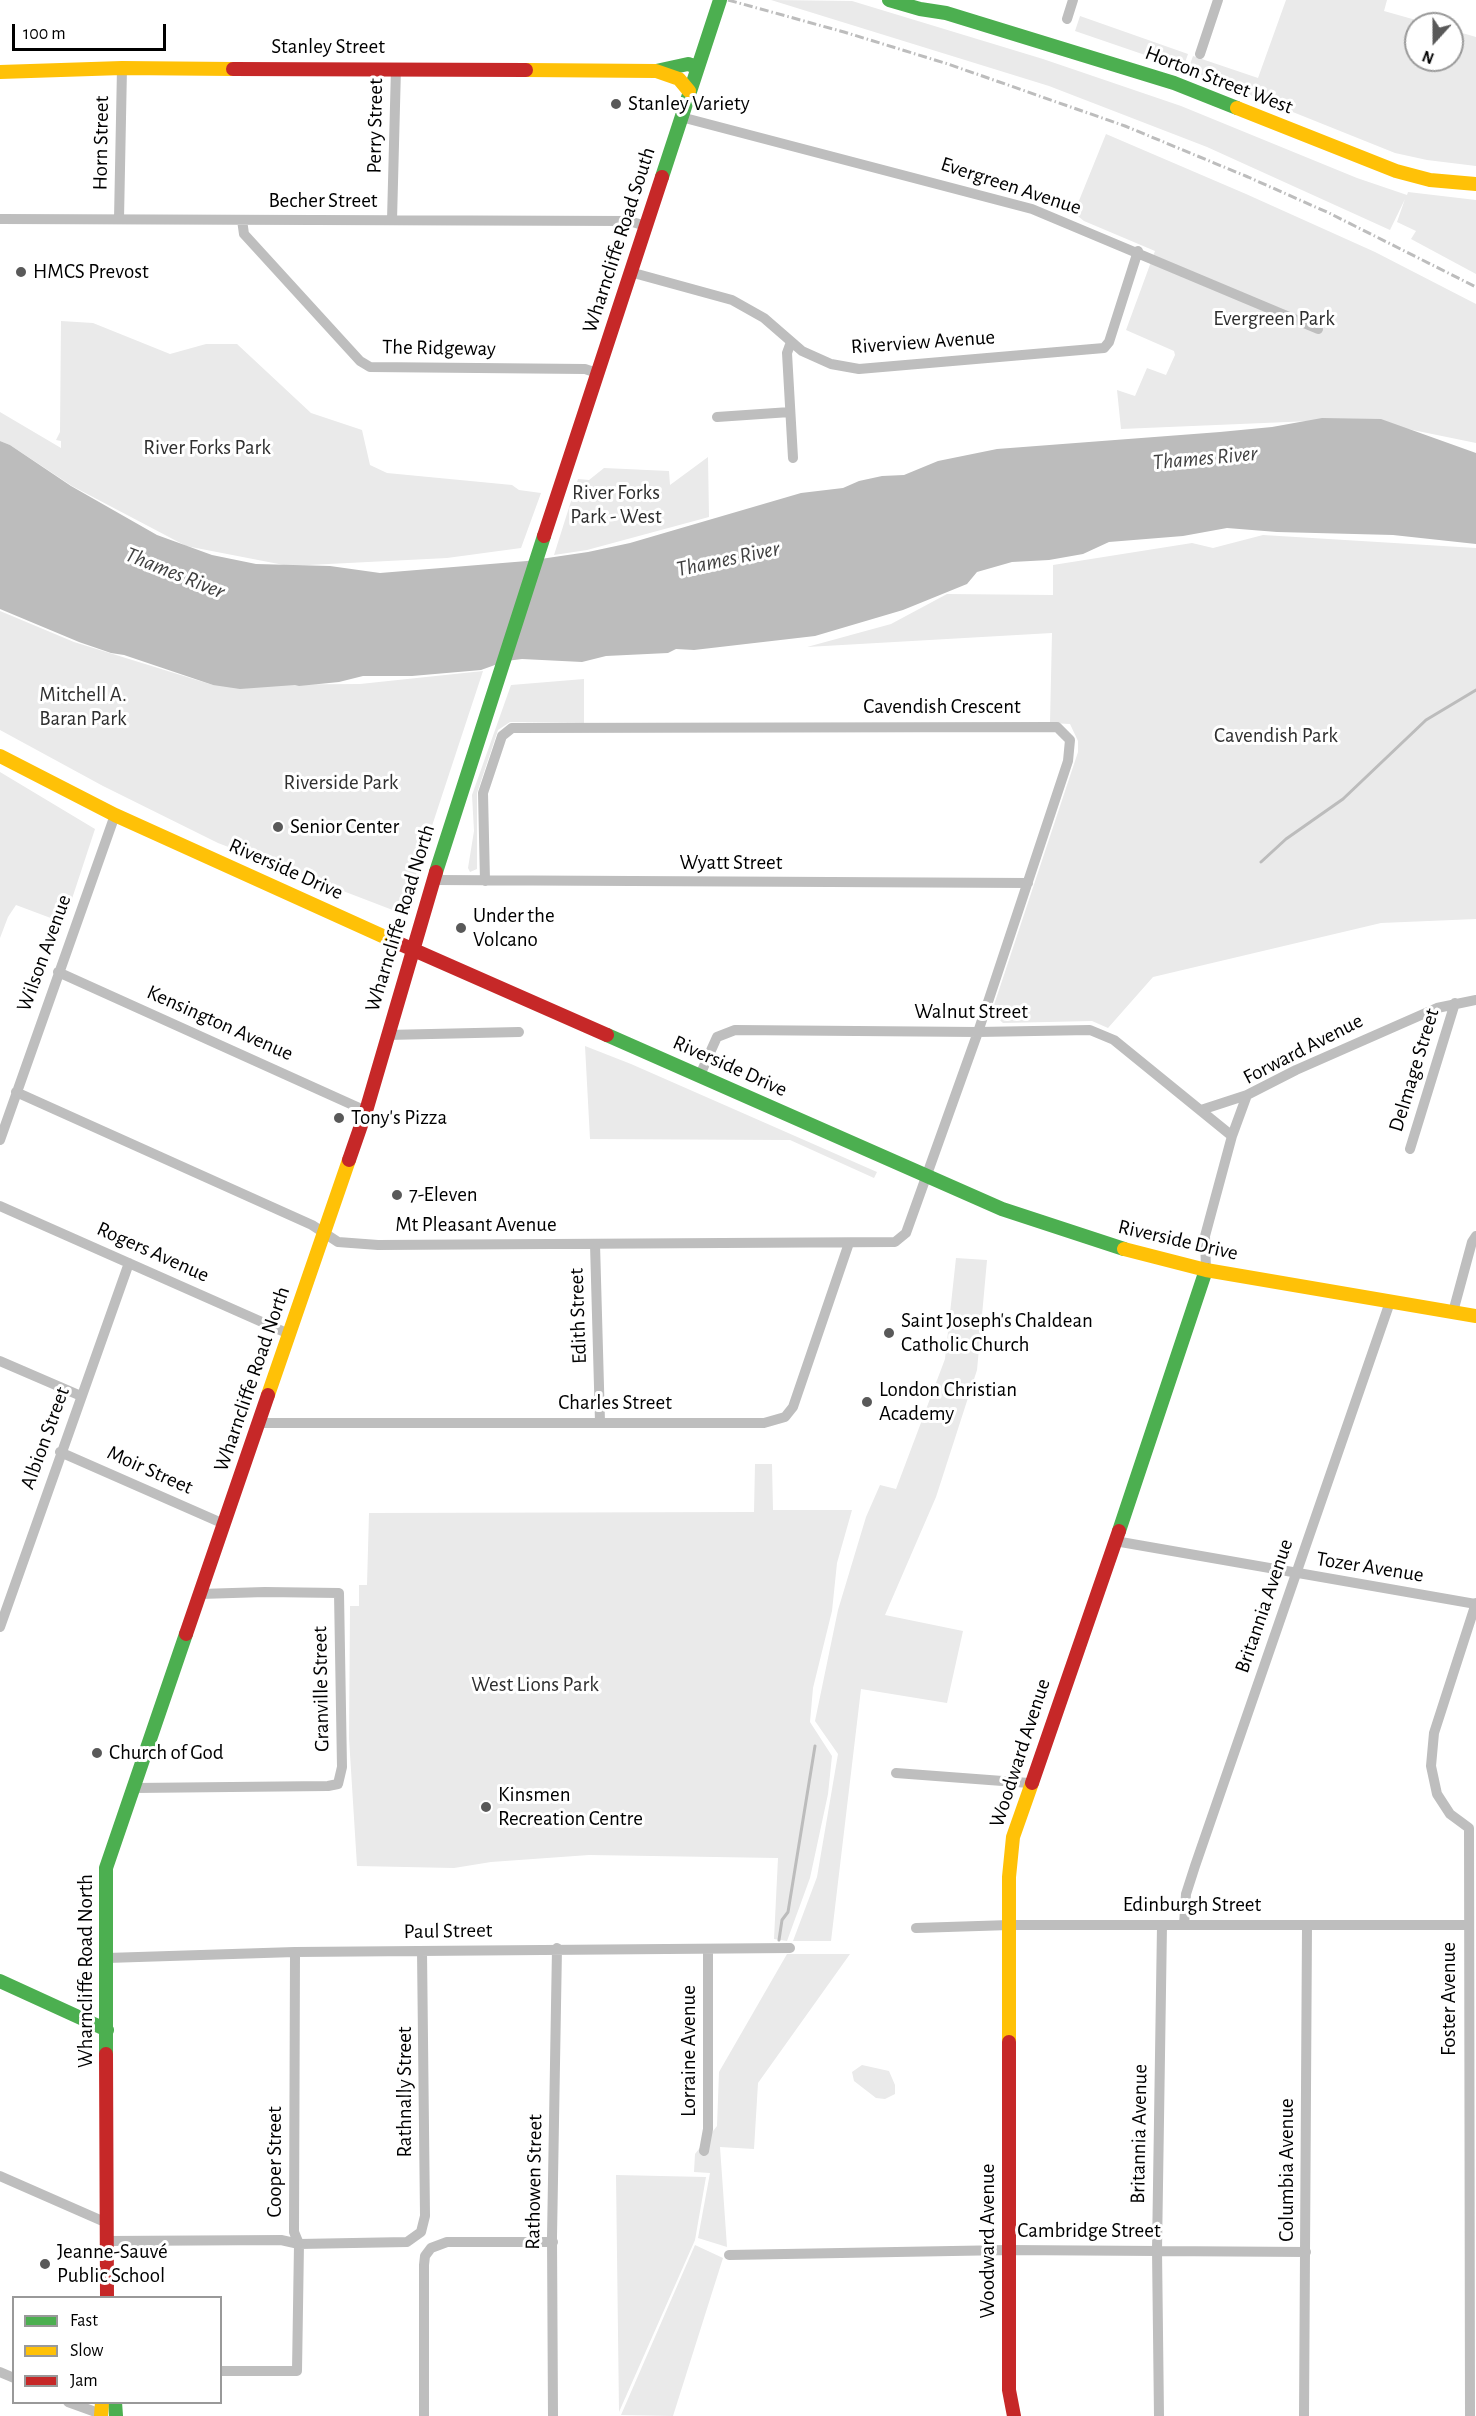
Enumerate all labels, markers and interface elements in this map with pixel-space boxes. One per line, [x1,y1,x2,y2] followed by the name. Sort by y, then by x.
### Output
[15,12,170,50] scale bar
[1404,12,1464,72] north arrow
[23,25,66,43] text: 100 m
[271,34,385,60] street label: Stanley Street
[1141,40,1297,120] street label: Horton Street West
[1420,47,1436,66] text: N
[362,78,388,174] street label: Perry Street
[628,91,750,117] place label: Stanley Variety
[88,96,114,190] street label: Horn Street
[609,97,623,111] marker: Stanley Variety
[577,144,661,336] street label: Wharncliffe Road South
[937,151,1085,221] street label: Evergreen Avenue
[268,188,378,214] street label: Becher Street
[33,259,149,285] place label: HMCS Prevost
[14,265,28,279] marker: HMCS Prevost
[1213,306,1335,332] park label: Evergreen Park
[850,324,996,360] street label: Riverview Avenue
[382,334,496,362] street label: The Ridgeway
[143,435,271,461] park label: River Forks Park
[1152,440,1258,476] water label: Thames River
[570,480,662,530] park label: River Forks Park - West
[674,535,782,583] water label: Thames River
[121,541,229,605] water label: Thames River
[39,682,127,732] park label: Mitchell A. Baran Park
[863,694,1021,720] street label: Cavendish Crescent
[1214,723,1338,749] park label: Cavendish Park
[284,770,398,796] park label: Riverside Park
[290,814,399,840] place label: Senior Center
[271,820,285,834] marker: Senior Center
[360,822,440,1014] street label: Wharncliffe Road North
[225,833,347,905] street label: Riverside Drive
[680,850,782,876] street label: Wyatt Street
[11,891,77,1015] street label: Wilson Avenue
[473,903,555,953] place label: Under the Volcano
[454,921,468,935] marker: Under the Volcano
[143,979,297,1067] street label: Kensington Avenue
[914,999,1028,1025] street label: Walnut Street
[1383,1005,1445,1135] street label: Delmage Street
[1239,1008,1367,1090] street label: Forward Avenue
[669,1030,791,1102] street label: Riverside Drive
[351,1105,447,1131] place label: Tony's Pizza
[332,1111,346,1125] marker: Tony's Pizza
[409,1182,478,1208] place label: 7-Eleven
[390,1188,404,1202] marker: 7-Eleven
[395,1212,557,1238] street label: Mt Pleasant Avenue
[1116,1214,1240,1266] street label: Riverside Drive
[93,1216,213,1288] street label: Rogers Avenue
[564,1268,592,1364] street label: Edith Street
[208,1283,296,1475] street label: Wharncliffe Road North
[901,1308,1093,1358] place label: Saint Joseph's Chaldean Catholic Church
[882,1326,896,1340] marker: Saint Joseph's Chaldean Catholic Church
[879,1377,1017,1427] place label: London Christian Academy
[15,1383,75,1493] street label: Albion Street
[558,1390,672,1416] street label: Charles Street
[860,1395,874,1409] marker: London Christian Academy
[103,1440,197,1500] street label: Moir Street
[1229,1536,1299,1676] street label: Britannia Avenue
[1314,1546,1426,1588] street label: Tozer Avenue
[307,1626,335,1752] street label: Granville Street
[471,1672,599,1698] park label: West Lions Park
[984,1675,1056,1831] street label: Woodward Avenue
[109,1740,224,1766] place label: Church of God
[90,1746,104,1760] marker: Church of God
[498,1782,643,1832] place label: Kinsmen Recreation Centre
[479,1800,493,1814] marker: Kinsmen Recreation Centre
[73,1874,99,2068] street label: Wharncliffe Road North
[1123,1892,1261,1918] street label: Edinburgh Street
[403,1918,493,1944] street label: Paul Street
[1436,1942,1462,2056] street label: Foster Avenue
[676,1985,702,2117] street label: Lorraine Avenue
[392,2026,418,2158] street label: Rathnally Street
[1125,2064,1153,2204] street label: Britannia Avenue
[1274,2098,1300,2242] street label: Columbia Avenue
[262,2106,288,2218] street label: Cooper Street
[520,2114,548,2250] street label: Rathowen Street
[975,2164,1001,2318] street label: Woodward Avenue
[1017,2218,1161,2244] street label: Cambridge Street
[57,2239,168,2289] place label: Jeanne-Sauvé Public School
[38,2257,52,2271] marker: Jeanne-Sauvé Public School
[12,2296,222,2404] legend
[70,2312,98,2330] text: Fast
[70,2342,103,2360] text: Slow
[70,2372,98,2390] text: Jam

